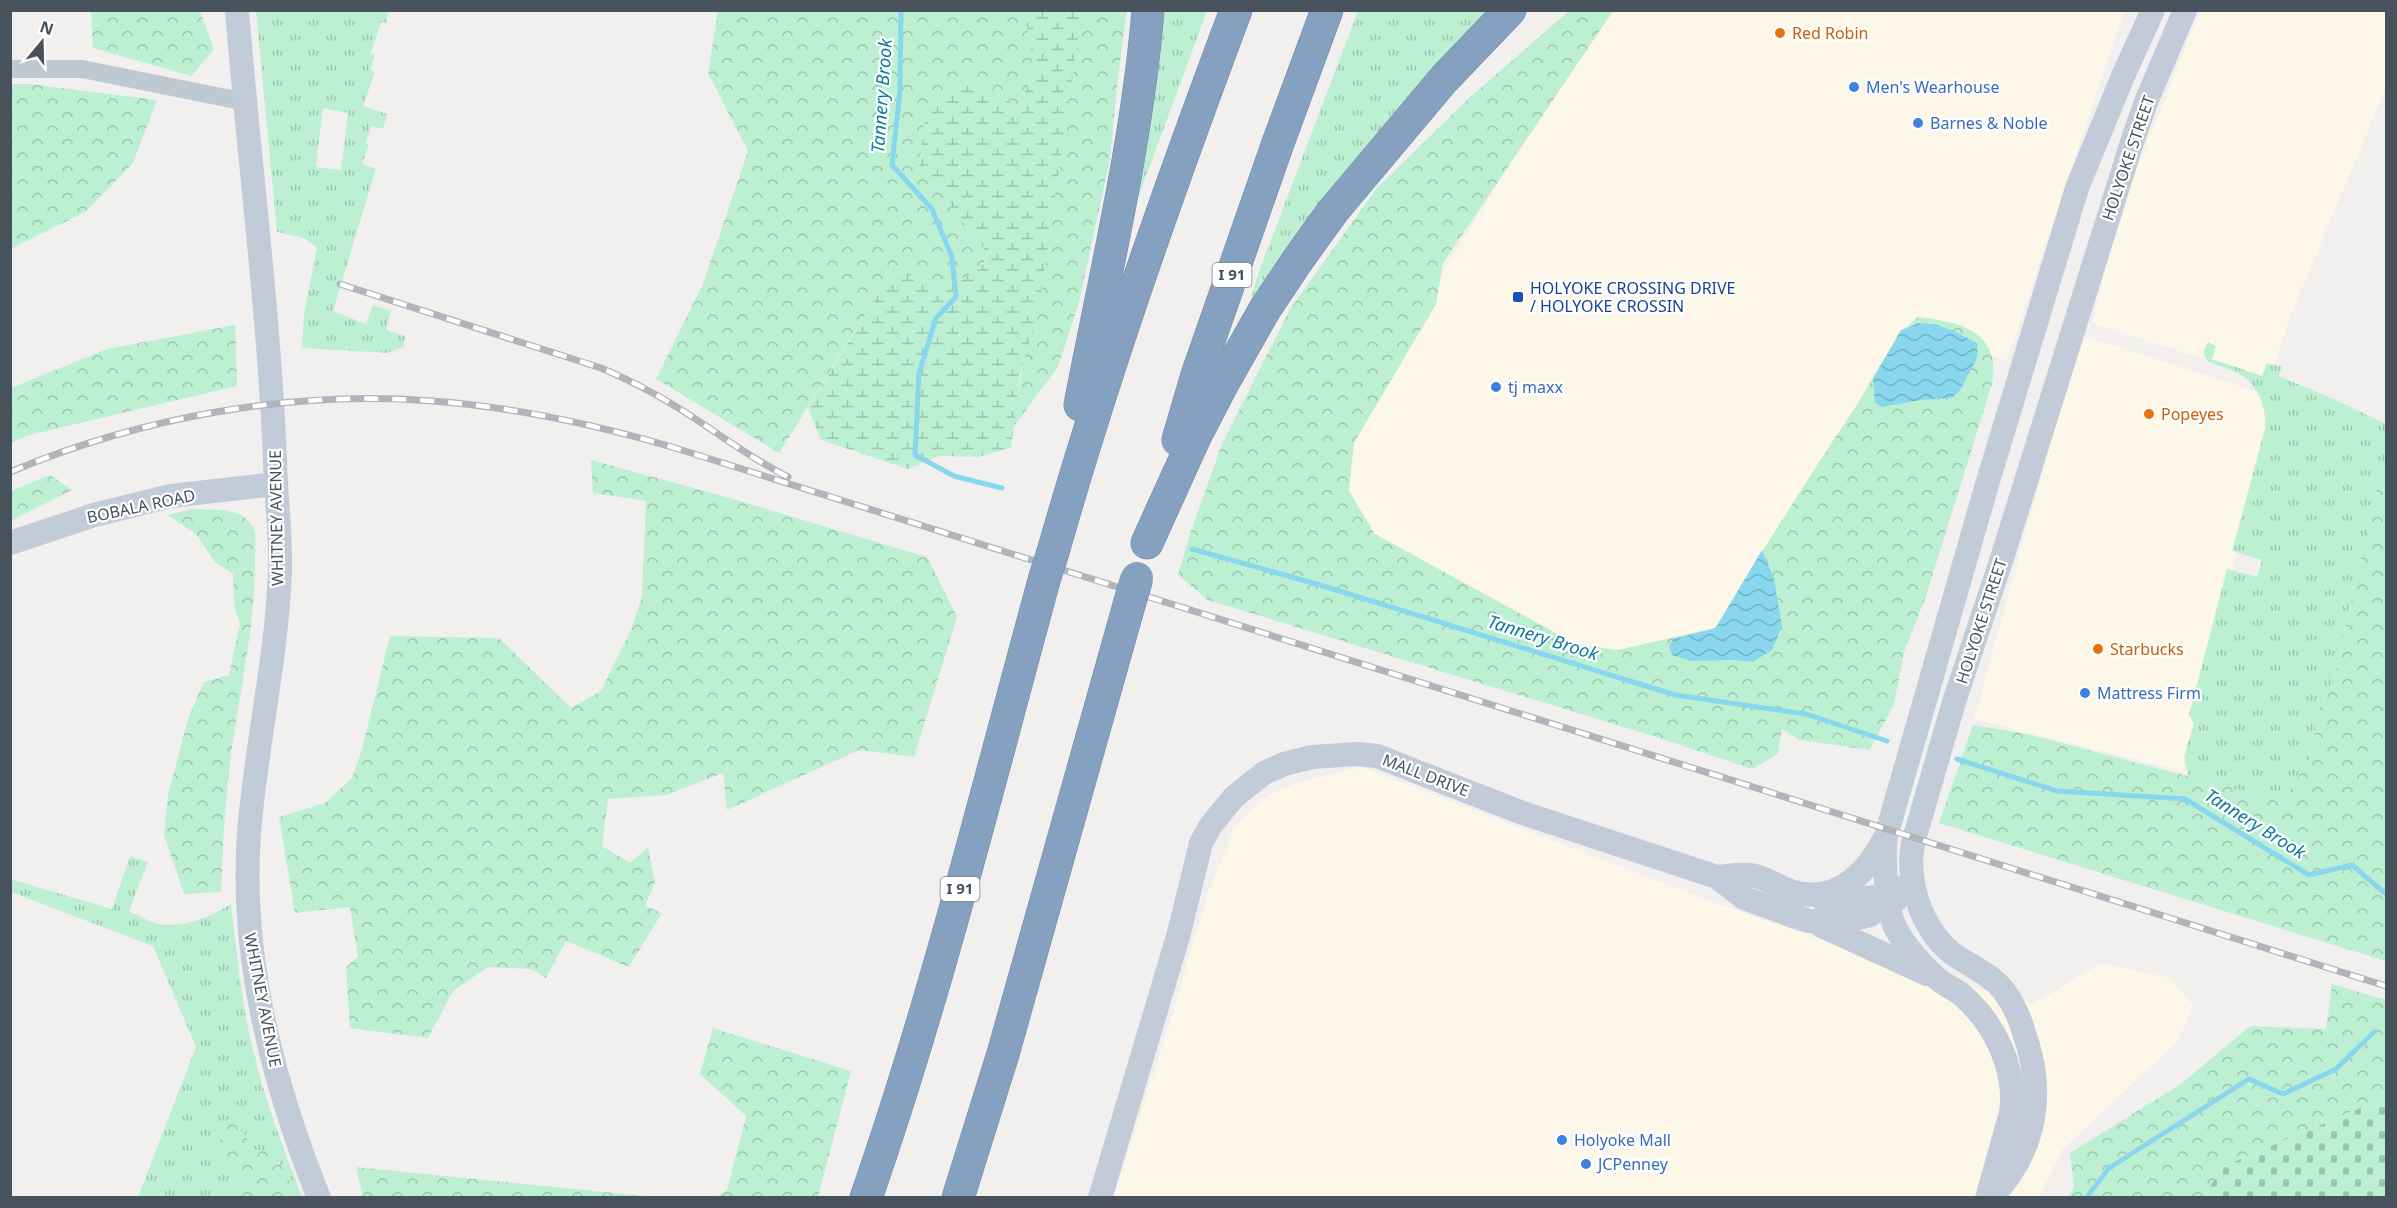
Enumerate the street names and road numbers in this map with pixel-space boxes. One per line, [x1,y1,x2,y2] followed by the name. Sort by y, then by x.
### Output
[2096,93,2160,223] street label: HOLYOKE STREET
[1212,263,1252,287] road number: I 91
[264,450,288,586] street label: WHITNEY AVENUE
[85,484,197,528] street label: BOBALA ROAD
[1950,555,2012,687] street label: HOLYOKE STREET
[1379,748,1473,802] street label: MALL DRIVE
[940,877,980,901] road number: I 91
[239,931,287,1069] street label: WHITNEY AVENUE

